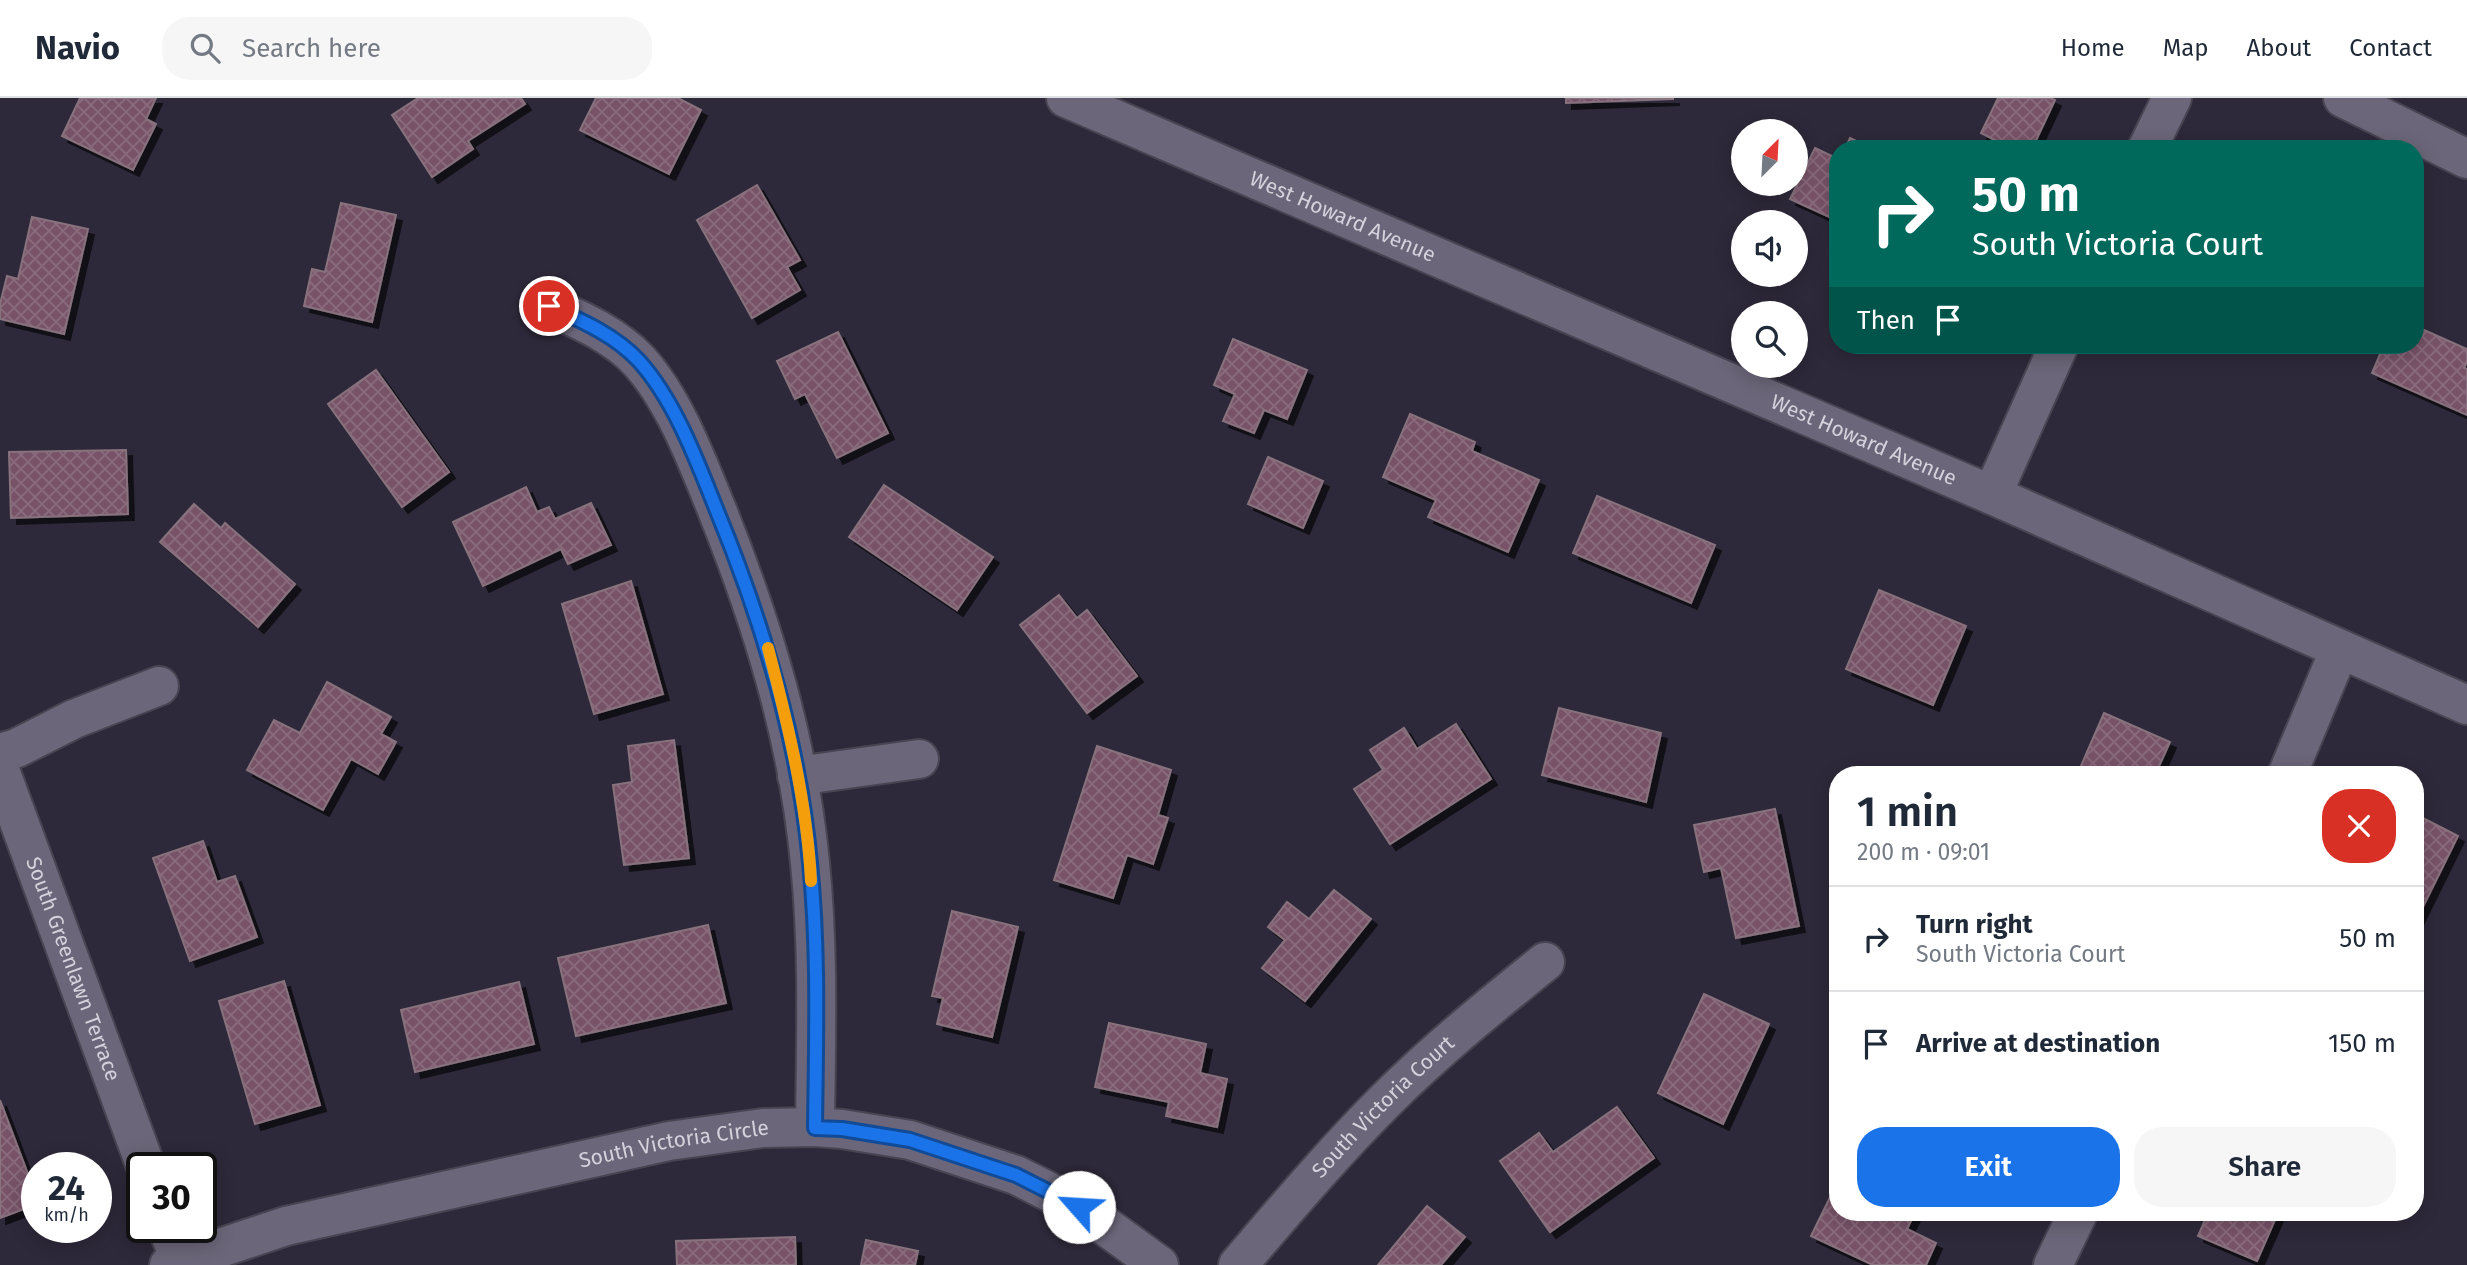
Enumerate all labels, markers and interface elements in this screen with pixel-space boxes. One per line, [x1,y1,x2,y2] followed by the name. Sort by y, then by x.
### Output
[162,17,652,80] search box
[35,28,120,68] text: Navio
[186,29,224,67] icon: search
[242,33,381,64] text: Search here
[2061,34,2125,62] text: Home
[2163,34,2209,62] text: Map
[2247,34,2311,62] text: About
[2349,34,2432,62] text: Contact
[1731,119,1808,196] north arrow
[1731,119,1808,378] map controls
[1246,165,1440,268] street label: West Howard Avenue
[1972,165,2080,224] text: 50 m
[1857,168,1948,259] icon: right
[1731,210,1808,287] button: sound
[1972,225,2263,263] text: South Victoria Court
[519,276,579,336] pin
[530,287,568,325] icon: arrive
[1731,301,1808,378] button: search
[1929,301,1967,339] icon: arrive
[1857,305,1915,336] text: Then
[1767,389,1961,491] street label: West Howard Avenue
[1857,787,1958,837] text: 1 min
[2322,789,2396,863] button: close
[1857,838,1990,866] text: 200 m · 09:01
[20,853,126,1085] street label: South Greenlawn Terrace
[1916,909,2033,940] text: Turn right
[1857,920,1895,958] icon: right
[2339,923,2396,954] text: 50 m
[1916,940,2125,968] text: South Victoria Court
[1857,1025,1895,1063] icon: arrive
[1916,1028,2160,1059] text: Arrive at destination
[2328,1028,2396,1059] text: 150 m
[1306,1030,1460,1183] street label: South Victoria Court
[576,1114,770,1174] street label: South Victoria Circle
[1857,1127,2120,1207] button: Exit
[2134,1127,2396,1207] button: Share
[126,1152,217,1243] speed limit sign: 30
[48,1167,85,1209] text: 24
[1042,1170,1116,1244] position arrow
[44,1204,89,1226] text: km/h

